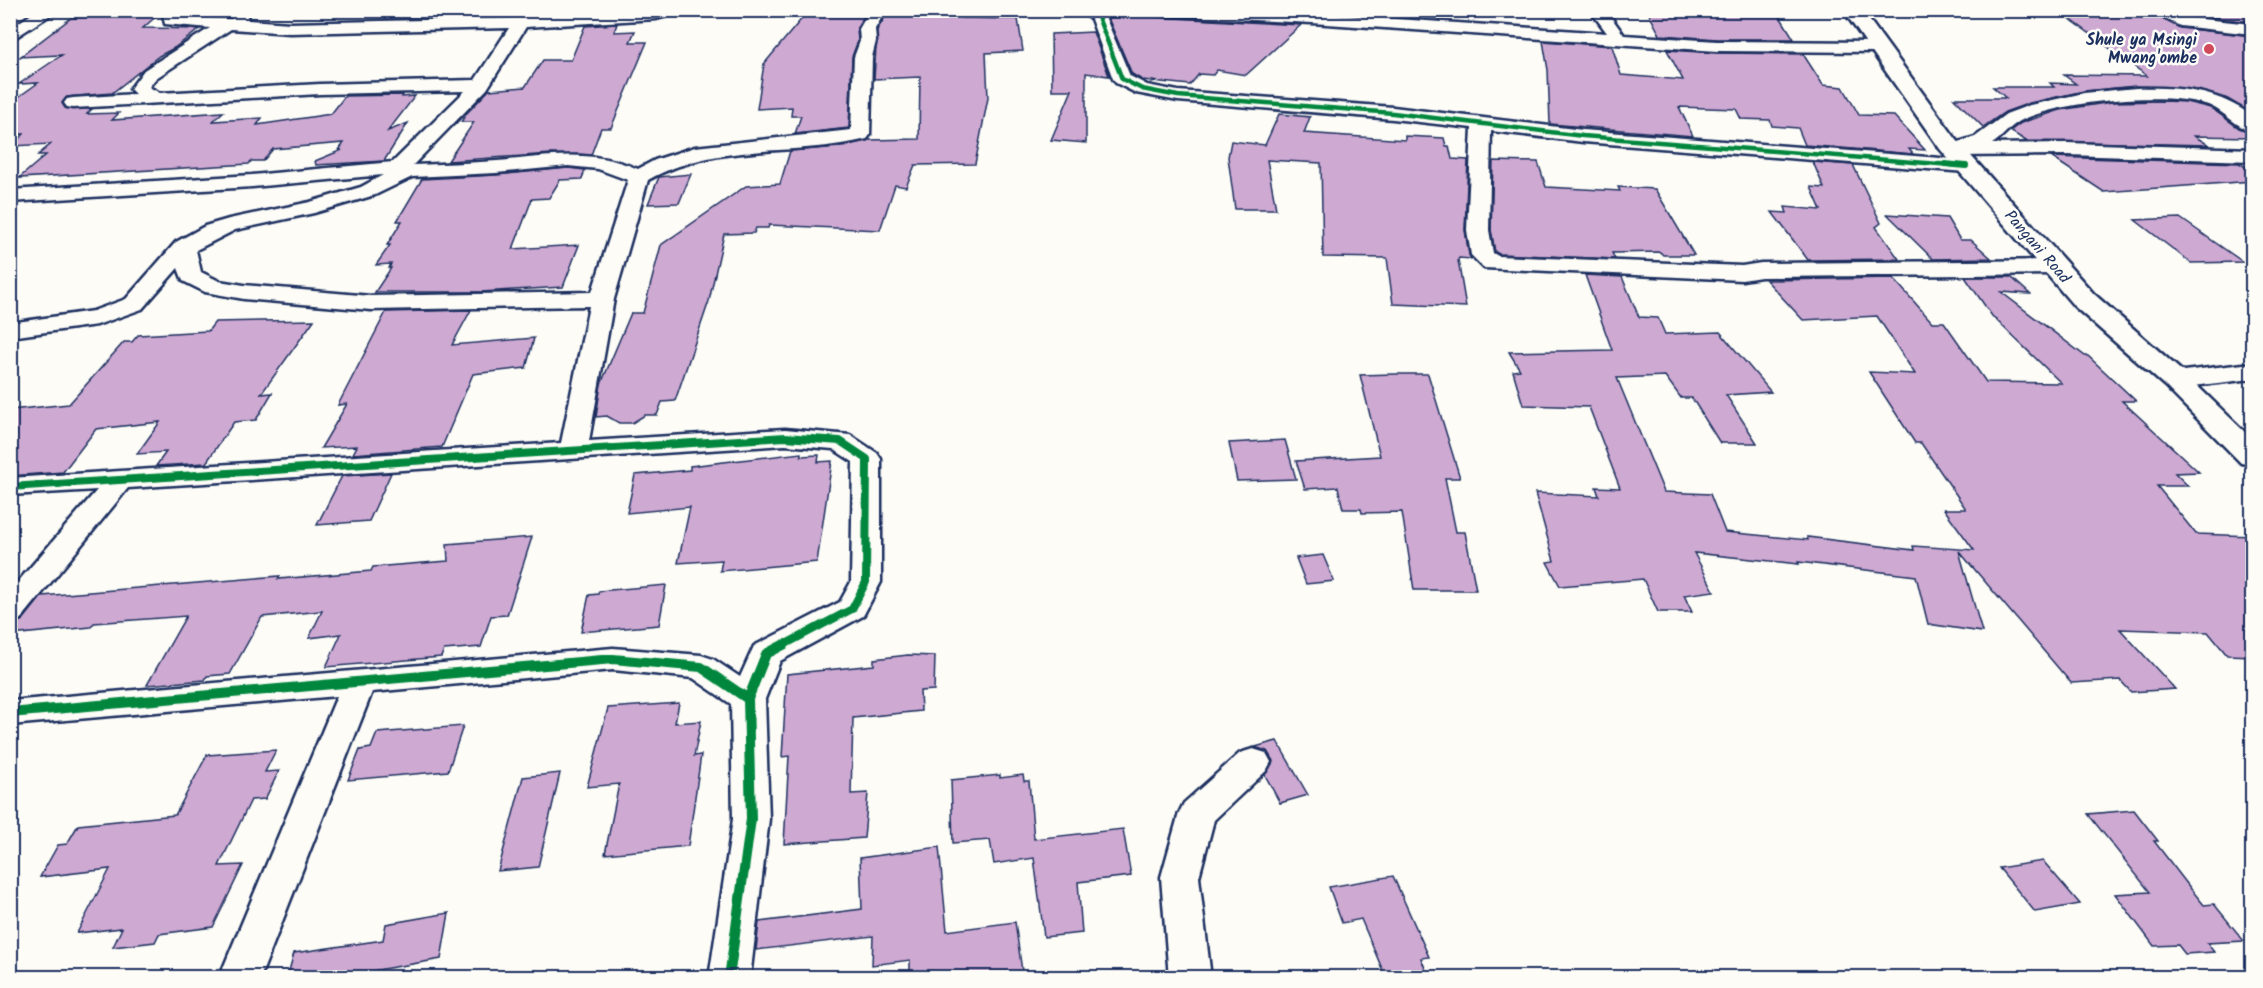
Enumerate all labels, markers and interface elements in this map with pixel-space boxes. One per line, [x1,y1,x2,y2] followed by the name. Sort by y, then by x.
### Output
[2086,28,2198,71] place label: Shule ya Msingi Mwang'ombe
[2202,42,2216,56] marker: Shule ya Msingi Mwang'ombe
[1998,205,2077,290] street label: Pangani Road

